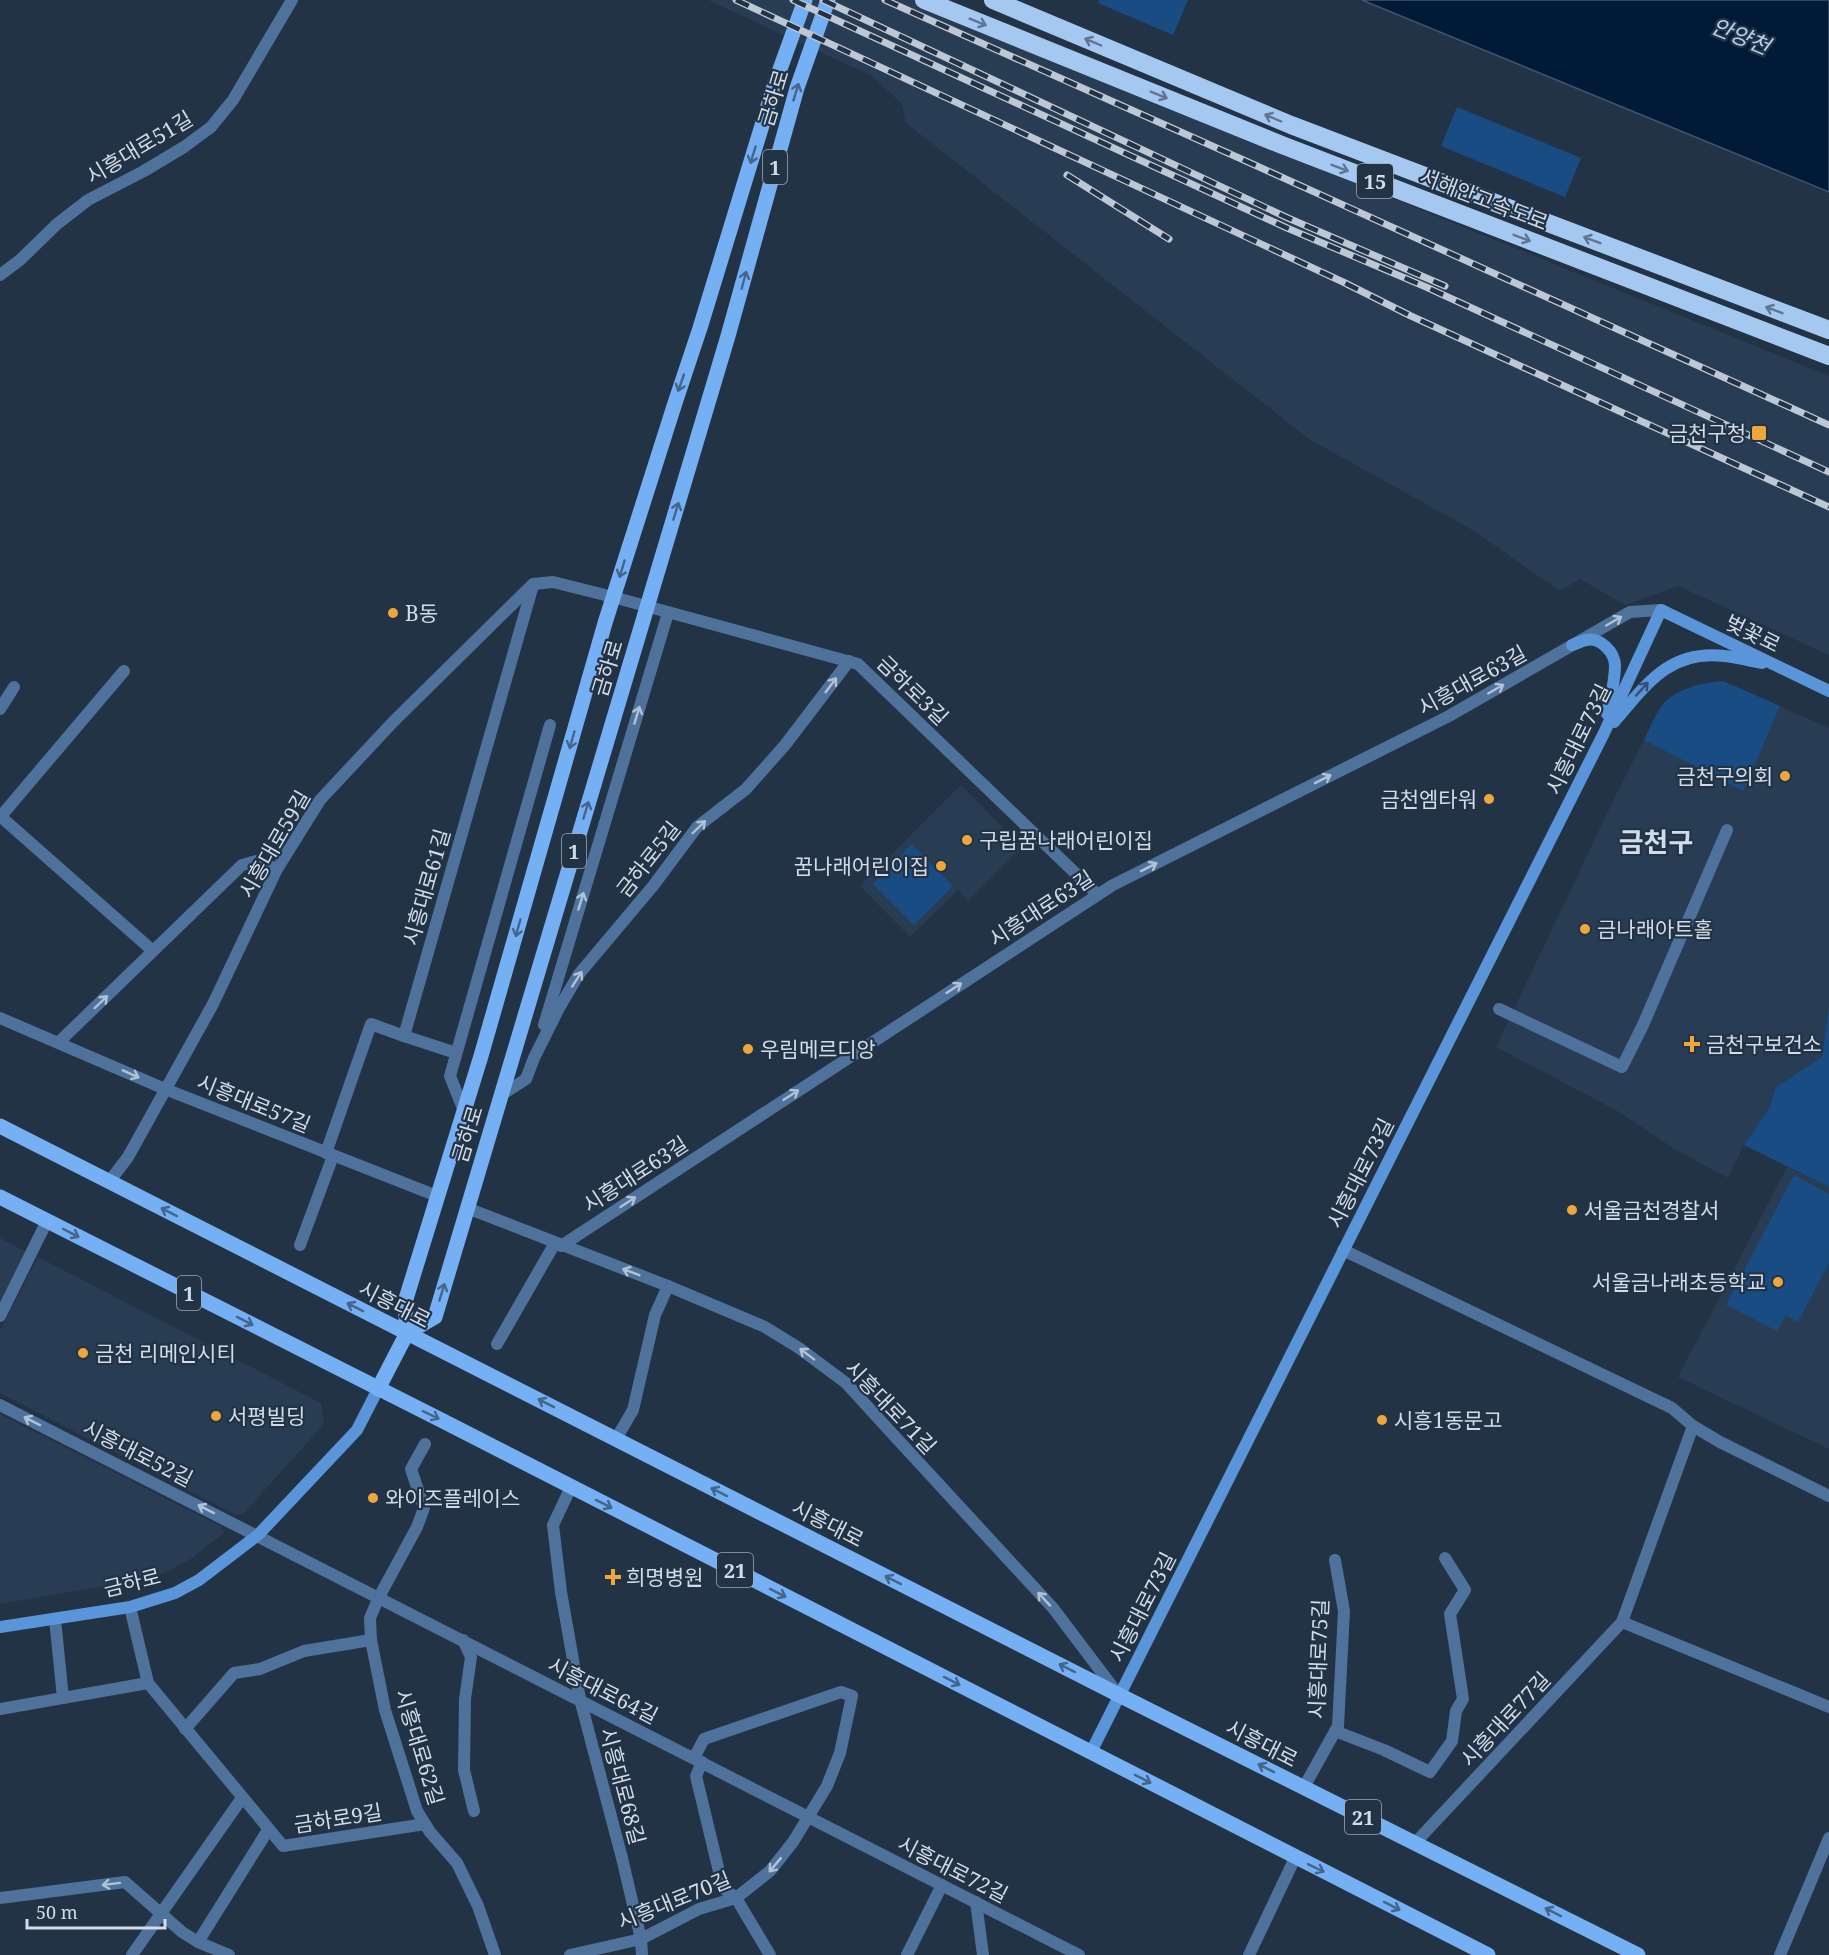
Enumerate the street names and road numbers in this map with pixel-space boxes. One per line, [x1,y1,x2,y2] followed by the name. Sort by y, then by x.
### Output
[751,66,795,130] street label: 금하로
[80,104,198,190] street label: 시흥대로51길
[763,150,787,184] road number: 1
[1416,162,1552,236] street label: 서해안고속도로
[1357,164,1393,198] road number: 15
[1721,608,1785,658] street label: 벚꽃로
[585,636,629,700] street label: 금하로
[1413,639,1531,721] street label: 시흥대로63길
[871,649,955,731] street label: 금하로3길
[1539,679,1617,799] street label: 시흥대로73길
[232,785,316,903] street label: 시흥대로59길
[610,815,686,903] street label: 금하로5길
[396,825,456,949] street label: 시흥대로61길
[562,834,586,868] road number: 1
[983,864,1099,952] street label: 시흥대로63길
[193,1068,315,1138] street label: 시흥대로57길
[445,1102,489,1166] street label: 금하로
[1320,1113,1400,1233] street label: 시흥대로73길
[577,1130,693,1218] street label: 시흥대로63길
[354,1274,436,1334] street label: 시흥대로
[177,1276,201,1310] road number: 1
[839,1354,943,1460] street label: 시흥대로71길
[78,1413,198,1493] street label: 시흥대로52길
[787,1493,869,1553] street label: 시흥대로
[1102,1547,1182,1667] street label: 시흥대로73길
[717,1553,753,1587] road number: 21
[100,1561,164,1603] street label: 금하로
[1302,1599,1334,1719] street label: 시흥대로75길
[543,1650,663,1730] street label: 시흥대로64길
[1454,1666,1556,1772] street label: 시흥대로77길
[389,1685,451,1809] street label: 시흥대로62길
[1221,1713,1303,1773] street label: 시흥대로
[594,1724,652,1848] street label: 시흥대로68길
[292,1797,384,1839] street label: 금하로9길
[1345,1800,1381,1834] road number: 21
[893,1829,1013,1909] street label: 시흥대로72길
[613,1865,735,1935] street label: 시흥대로70길

